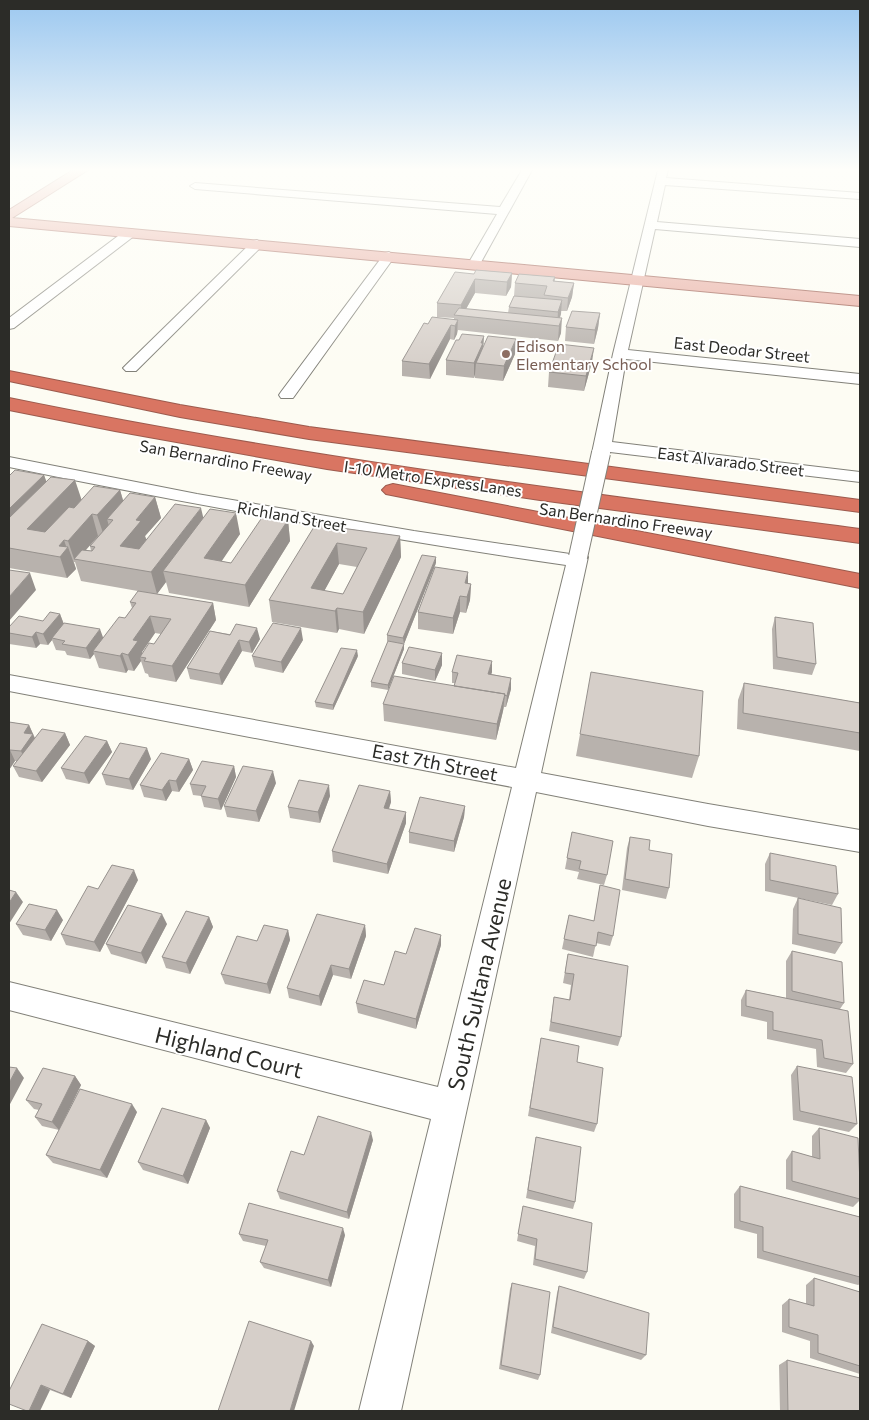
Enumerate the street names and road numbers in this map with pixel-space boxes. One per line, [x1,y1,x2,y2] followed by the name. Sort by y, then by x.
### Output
[673,332,811,366] street label: East Deodar Street
[138,435,314,485] street label: San Bernardino Freeway
[656,443,806,479] street label: East Alvarado Street
[343,456,523,500] street label: I-10 Metro ExpressLanes
[236,497,349,535] street label: Richland Street
[538,498,714,542] street label: San Bernardino Freeway
[370,739,500,785] street label: East 7th Street
[441,875,517,1093] street label: South Sultana Avenue
[152,1021,306,1083] street label: Highland Court

